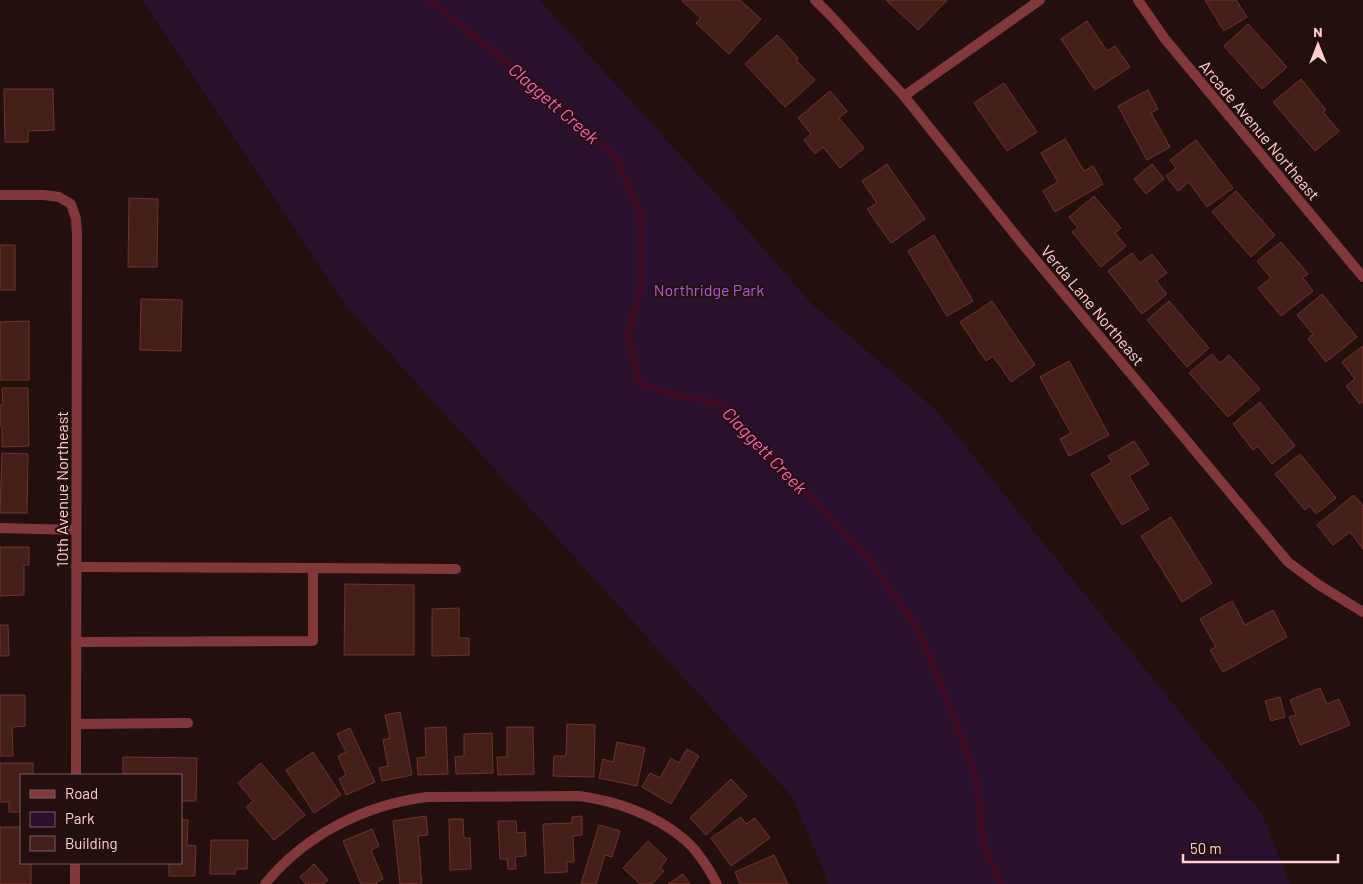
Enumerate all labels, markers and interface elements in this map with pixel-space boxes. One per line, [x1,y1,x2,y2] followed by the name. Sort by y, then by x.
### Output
[1293,20,1343,70] north arrow
[1313,23,1323,40] text: N
[1196,56,1324,204] street label: Arcade Avenue Northeast
[504,58,604,148] water label: Claggett Creek
[1037,241,1149,369] street label: Verda Lane Northeast
[654,280,764,299] park label: Northridge Park
[718,402,812,498] water label: Claggett Creek
[52,411,71,567] street label: 10th Avenue Northeast
[20,774,182,864] legend
[65,784,98,802] text: Road
[65,809,95,827] text: Park
[1183,832,1338,864] scale bar
[65,834,118,852] text: Building
[1190,839,1222,857] text: 50 m

